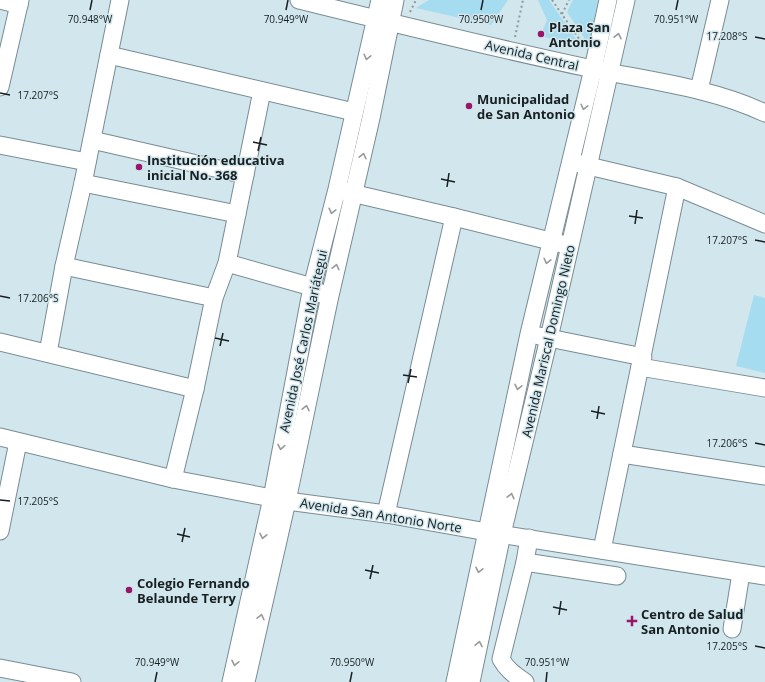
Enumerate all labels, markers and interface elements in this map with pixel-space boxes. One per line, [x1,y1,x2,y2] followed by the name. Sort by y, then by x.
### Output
[68,12,113,26] text: 70.948°W
[264,12,309,26] text: 70.949°W
[459,12,504,26] text: 70.950°W
[654,12,699,26] text: 70.951°W
[549,18,610,51] place label: Plaza San Antonio
[536,29,546,39] marker: Plaza San Antonio
[707,29,747,43] text: 17.208°S
[613,33,621,39] one-way arrow
[483,35,581,75] street label: Avenida Central
[363,53,372,60] one-way arrow
[18,88,58,102] text: 17.207°S
[477,90,575,123] place label: Municipalidad de San Antonio
[464,101,474,111] marker: Municipalidad de San Antonio
[580,103,589,110] one-way arrow
[147,151,285,184] place label: Institución educativa inicial No. 368
[358,153,366,159] one-way arrow
[134,162,144,172] marker: Institución educativa inicial No. 368
[328,207,336,214] one-way arrow
[707,233,747,247] text: 17.207°S
[517,243,579,439] street label: Avenida Mariscal Domingo Nieto
[275,248,331,434] street label: Avenida José Carlos Mariátegui
[544,257,552,264] one-way arrow
[332,264,340,270] one-way arrow
[18,291,58,305] text: 17.206°S
[514,384,522,390] one-way arrow
[302,405,310,411] one-way arrow
[707,436,747,450] text: 17.206°S
[278,444,286,450] one-way arrow
[299,493,463,537] street label: Avenida San Antonio Norte
[506,493,515,500] one-way arrow
[18,494,58,508] text: 17.205°S
[260,533,268,539] one-way arrow
[476,567,484,573] one-way arrow
[137,574,250,607] place label: Colegio Fernando Belaunde Terry
[124,585,134,595] marker: Colegio Fernando Belaunde Terry
[641,605,744,638] place label: Centro de Salud San Antonio
[256,614,265,621] one-way arrow
[626,615,638,627] marker: Centro de Salud San Antonio
[707,639,747,653] text: 17.205°S
[474,641,482,647] one-way arrow
[135,655,180,669] text: 70.949°W
[330,655,375,669] text: 70.950°W
[525,655,570,669] text: 70.951°W
[231,659,239,666] one-way arrow

